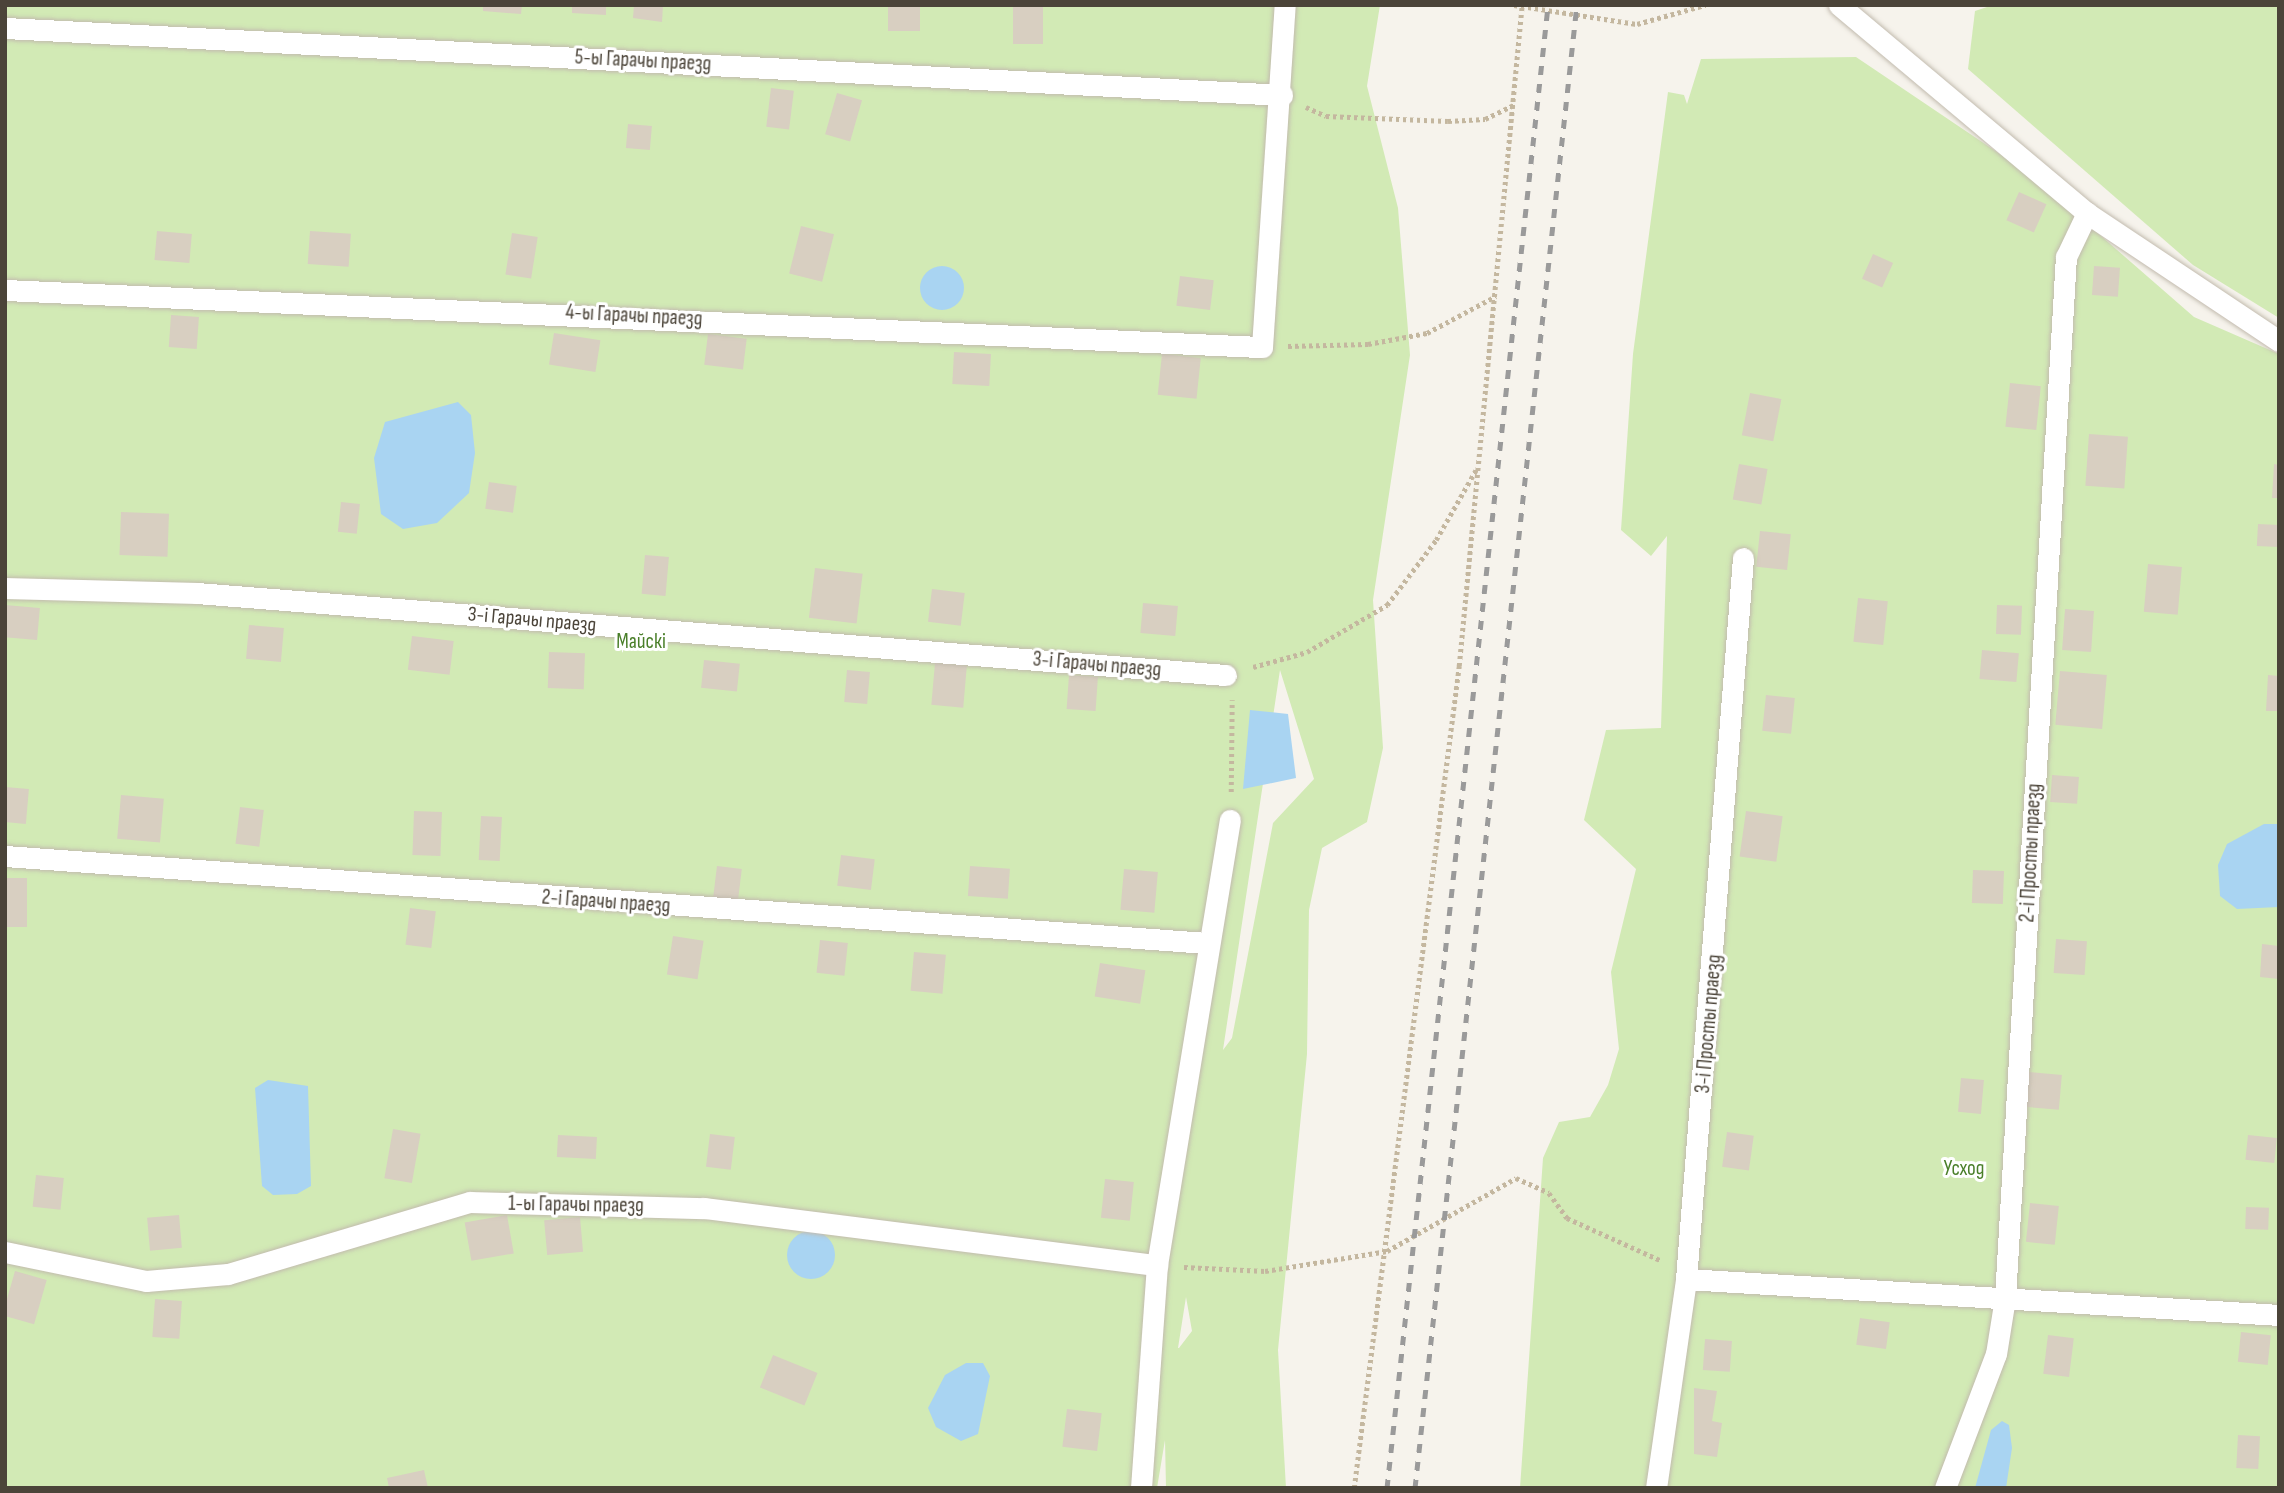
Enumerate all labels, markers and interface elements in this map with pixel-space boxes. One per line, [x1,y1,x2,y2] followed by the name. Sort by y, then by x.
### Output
[574,45,712,77] street label: 5-ы Гарачы праезд
[565,300,703,332] street label: 4-ы Гарачы праезд
[467,602,597,638] street label: 3-і Гарачы праезд
[616,629,666,655] park label: Майскі
[1032,647,1162,683] street label: 3-і Гарачы праезд
[2015,783,2047,923] street label: 2-і Просты праезд
[541,885,671,919] street label: 2-і Гарачы праезд
[1690,953,1728,1095] street label: 3-і Просты праезд
[1944,1156,1984,1182] park label: Усход
[508,1191,644,1219] street label: 1-ы Гарачы праезд

